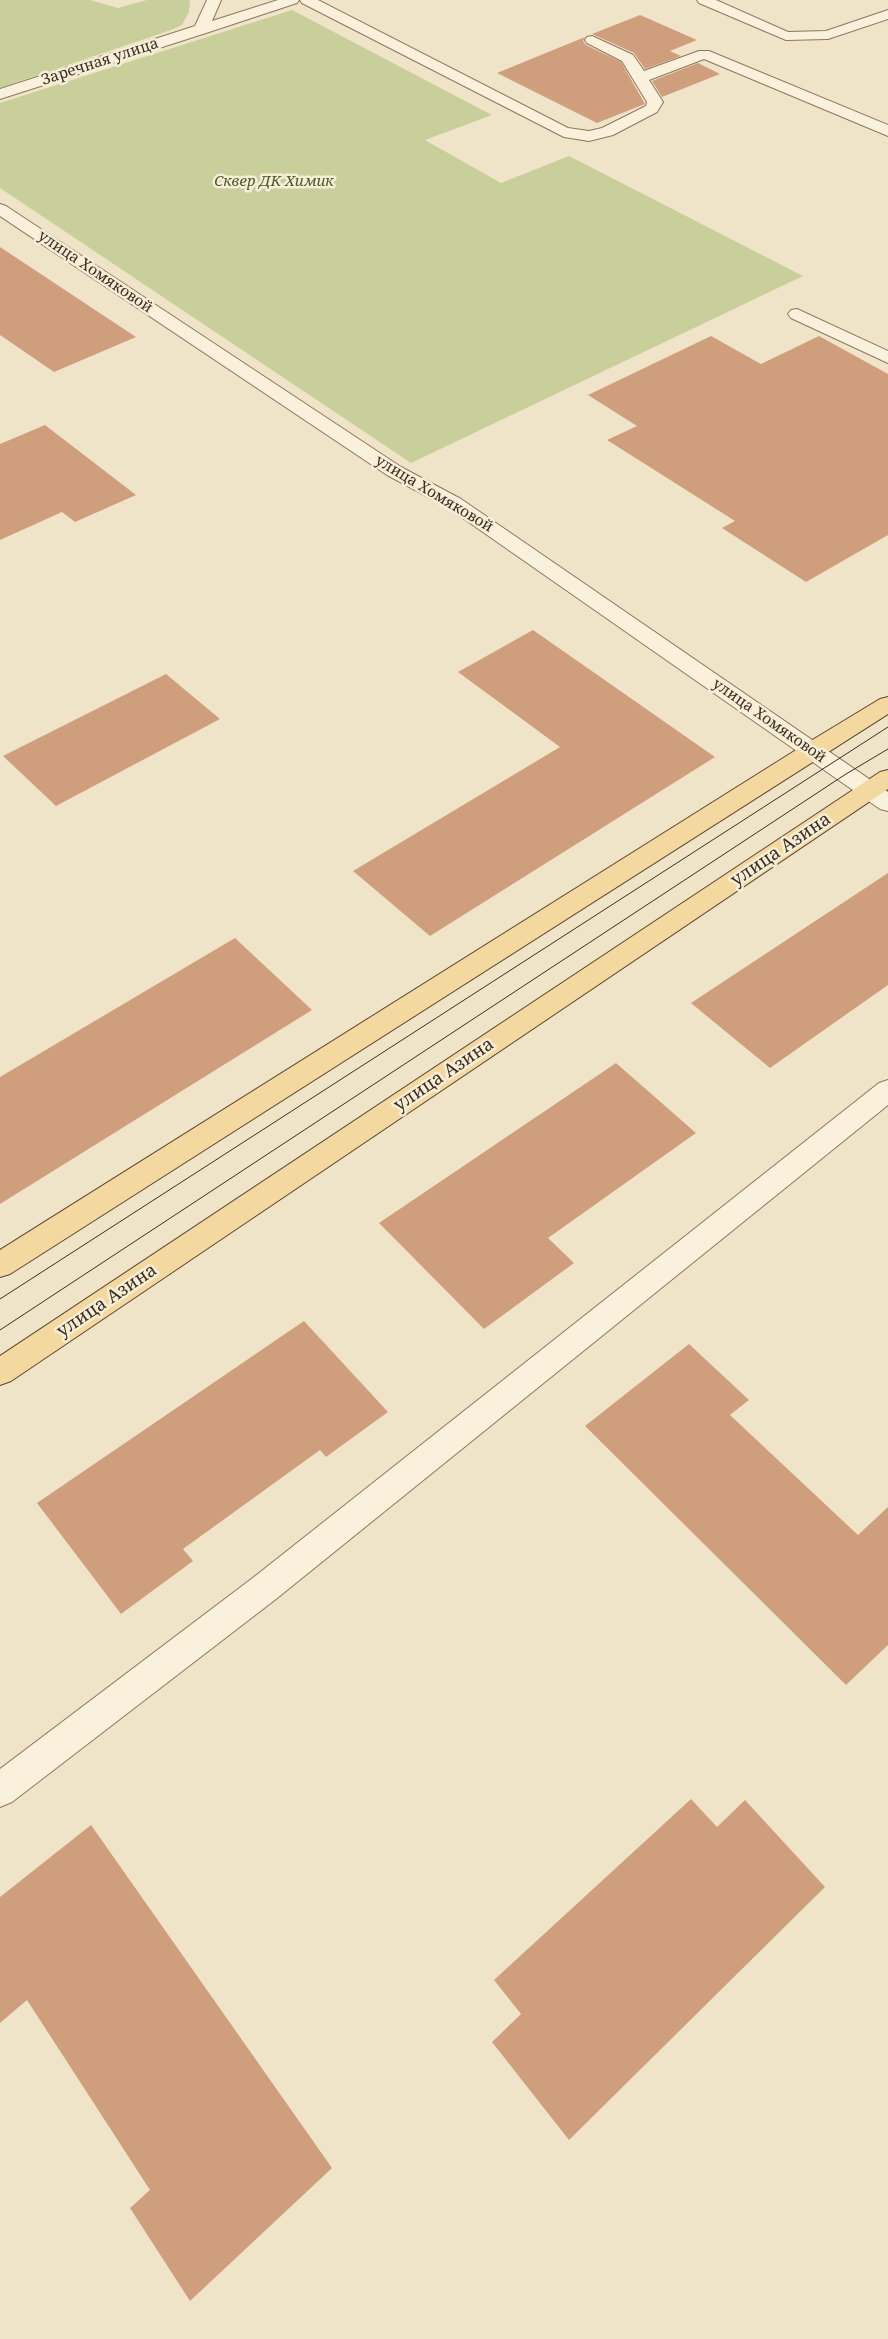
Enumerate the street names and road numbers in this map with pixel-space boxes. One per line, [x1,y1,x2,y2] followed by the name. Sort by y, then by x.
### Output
[39,35,161,89] street label: Заречная улица
[34,227,156,317] street label: улица Хомяковой
[372,452,496,536] street label: улица Хомяковой
[709,675,829,767] street label: улица Хомяковой
[727,809,835,891] street label: улица Азина
[390,1034,498,1116] street label: улица Азина
[53,1260,161,1342] street label: улица Азина

